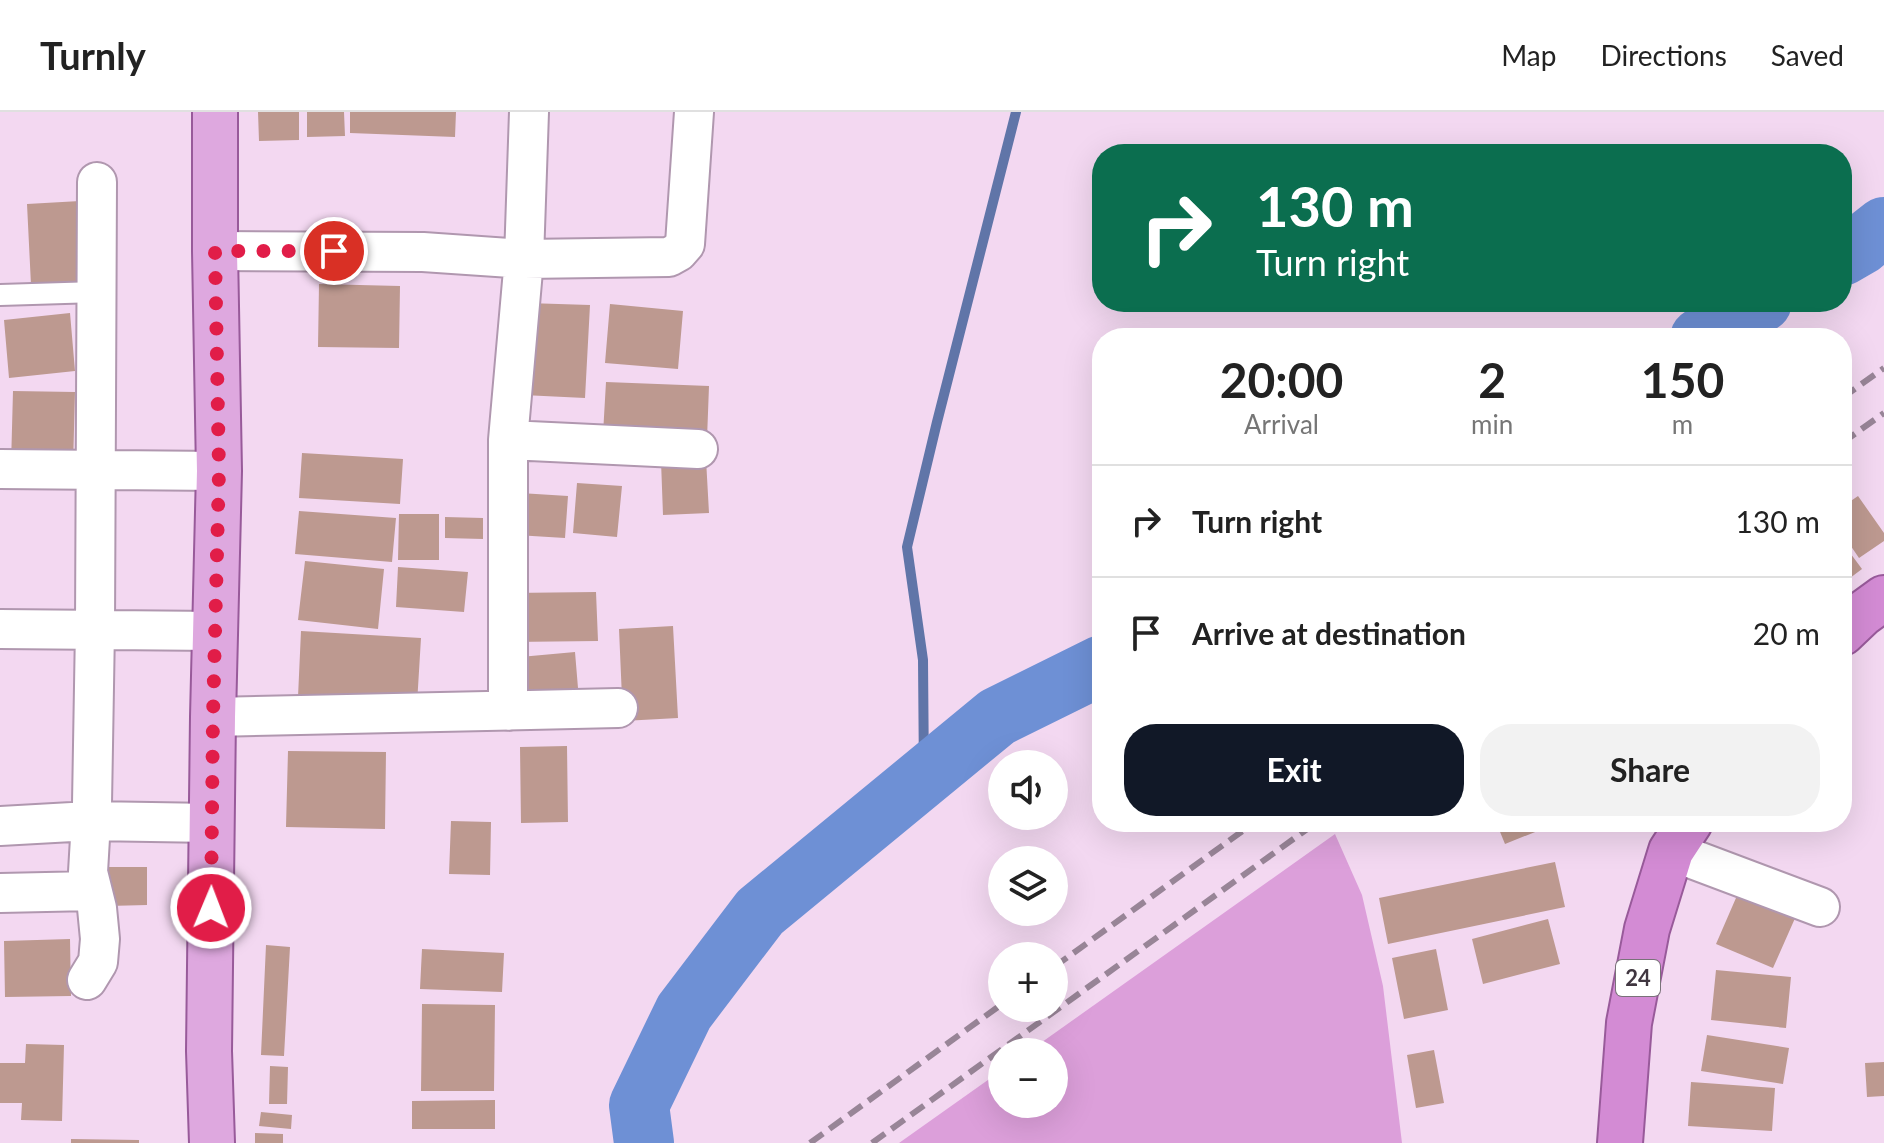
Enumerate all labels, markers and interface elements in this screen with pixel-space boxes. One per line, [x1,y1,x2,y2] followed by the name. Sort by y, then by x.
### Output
[40,32,146,78] text: Turnly
[1501,38,1556,72] text: Map
[1600,38,1727,72] text: Directions
[1771,38,1844,72] text: Saved
[1256,172,1414,239] text: 130 m
[1124,176,1228,280] icon: right
[300,217,368,285] pin
[312,229,356,273] icon: arrive
[1256,240,1409,284] text: Turn right
[1220,351,1343,408] text: 20:00
[1478,351,1506,408] text: 2
[1641,351,1724,408] text: 150
[1244,408,1319,440] text: Arrival
[1471,408,1513,440] text: min
[1672,408,1693,440] text: m
[1124,499,1168,543] icon: right
[1192,503,1322,539] text: Turn right
[1735,503,1820,539] text: 130 m
[1124,611,1168,655] icon: arrive
[1192,615,1466,651] text: Arrive at destination
[1753,615,1820,651] text: 20 m
[1124,724,1464,816] button: Exit
[1480,724,1820,816] button: Share
[988,750,1068,1118] map controls
[988,750,1068,830] button: sound
[988,846,1068,926] button: layers
[169,866,253,950] position arrow
[988,942,1068,1022] button: +
[1616,960,1660,996] road number: 24
[988,1038,1068,1118] button: −

